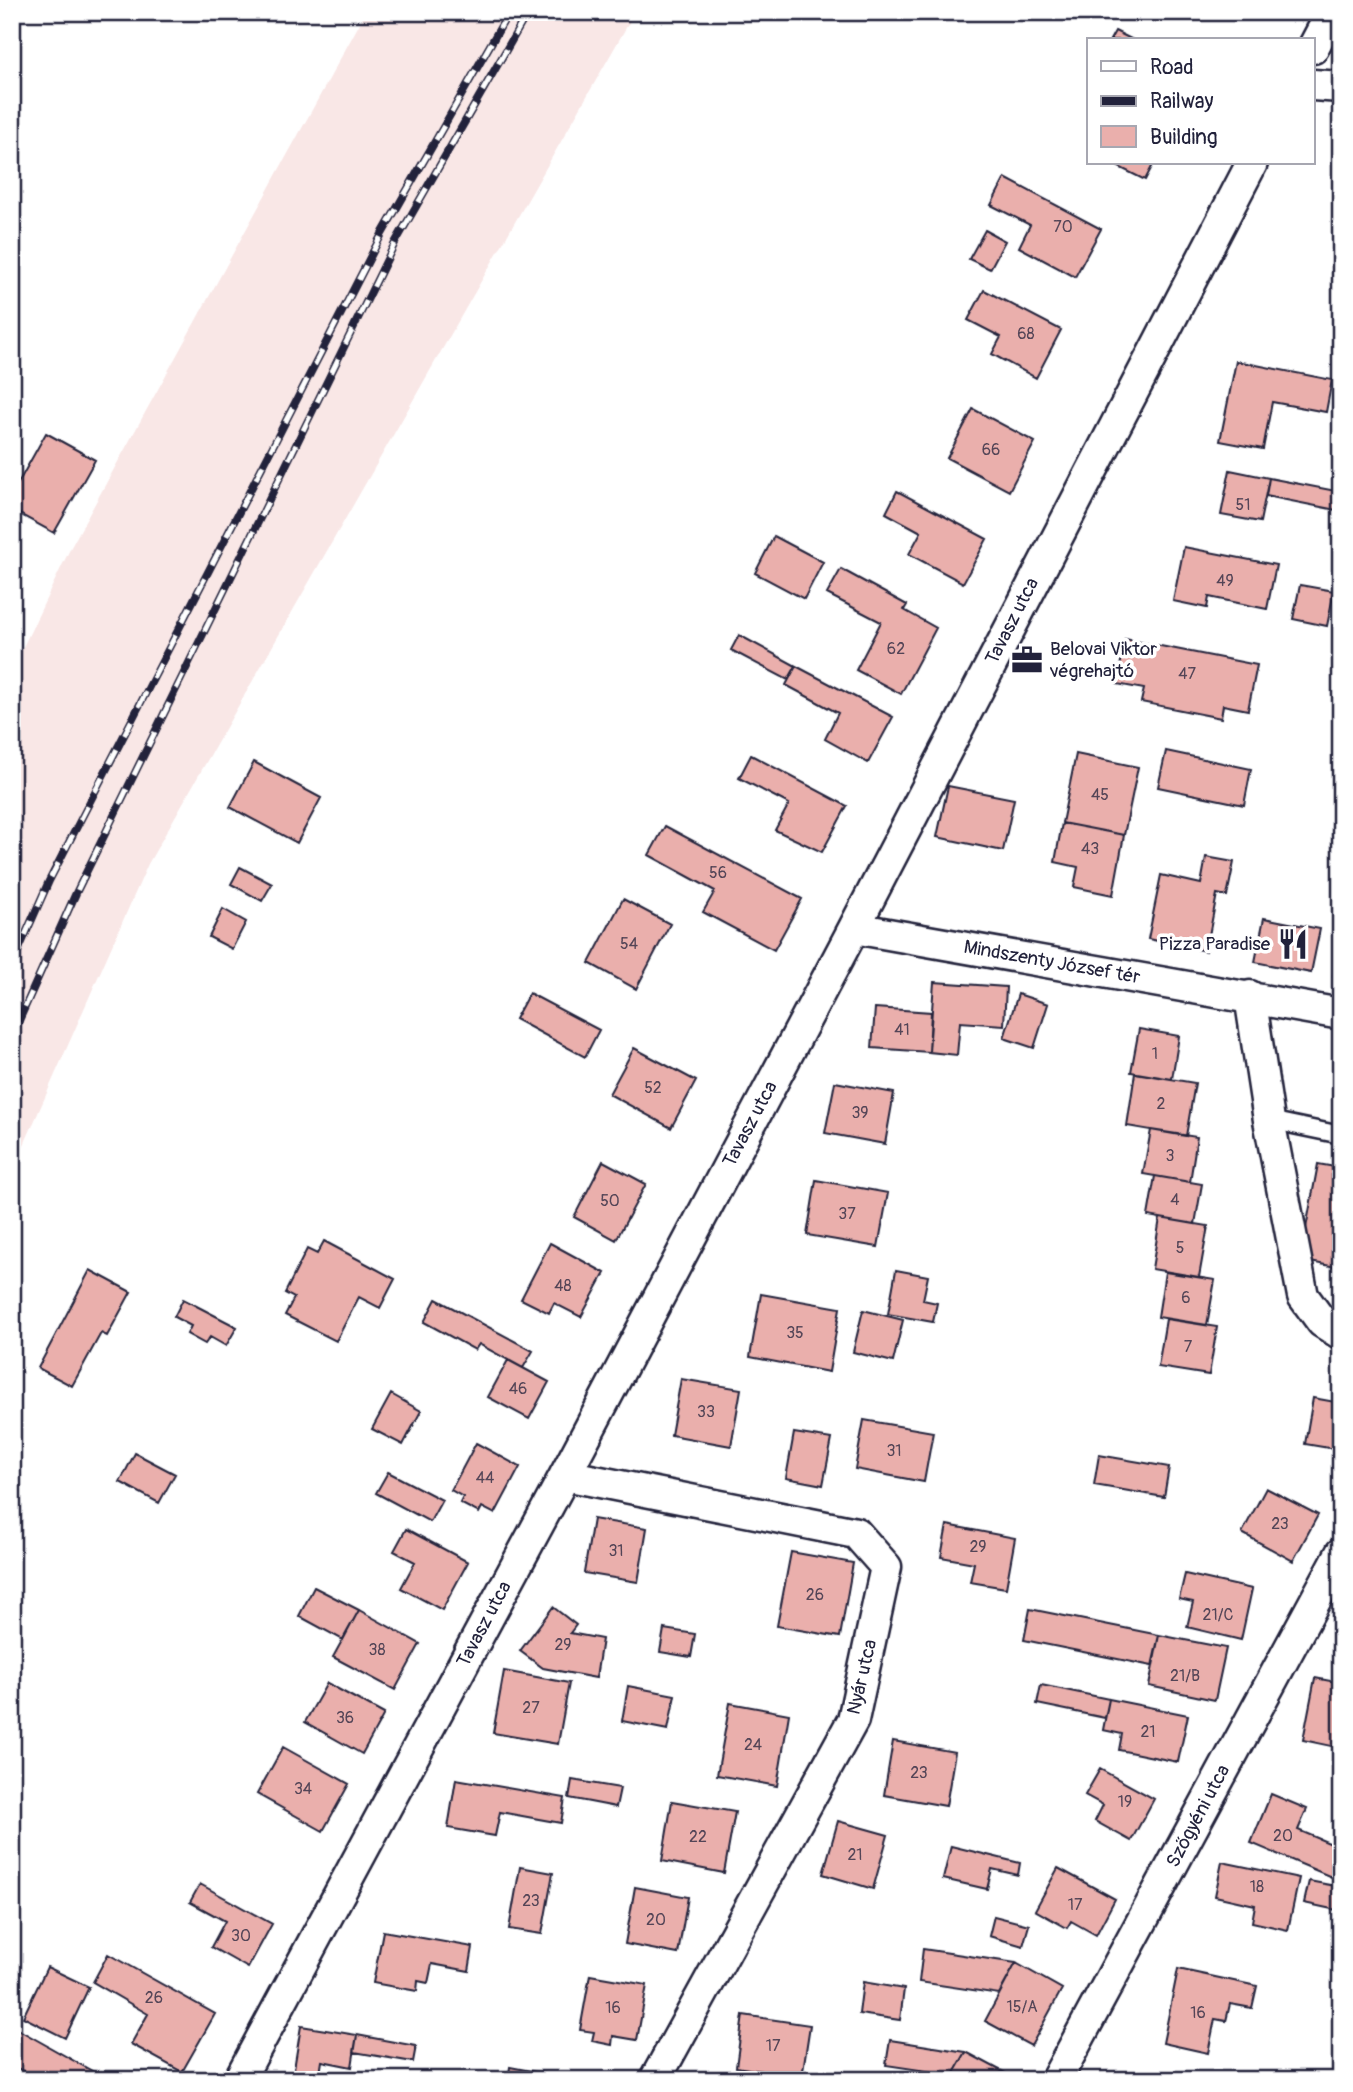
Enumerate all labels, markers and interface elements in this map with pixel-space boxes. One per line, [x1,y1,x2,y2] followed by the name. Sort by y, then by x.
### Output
[1087,38,1314,164] legend
[1150,54,1194,81] text: Road
[1150,88,1214,115] text: Railway
[1150,124,1217,151] text: Building
[1053,217,1073,237] house number: 70
[1017,324,1035,344] house number: 68
[982,440,1000,460] house number: 66
[1236,495,1250,515] house number: 51
[1216,571,1234,591] house number: 49
[980,574,1044,668] street label: Tavasz utca
[1049,637,1157,683] place label: Belovai Viktor végrehajtó
[887,639,905,659] house number: 62
[1010,643,1044,677] office icon: Belovai Viktor végrehajtó
[1178,664,1196,684] house number: 47
[1091,785,1109,805] house number: 45
[1081,839,1099,859] house number: 43
[709,863,727,883] house number: 56
[1276,927,1310,961] restaurant icon: Pizza Paradise
[1159,932,1271,956] place label: Pizza Paradise
[620,934,638,954] house number: 54
[962,935,1142,989] street label: Mindszenty József tér
[894,1020,910,1040] house number: 41
[1152,1044,1158,1064] house number: 1
[717,1077,783,1171] street label: Tavasz utca
[644,1078,662,1098] house number: 52
[1157,1094,1166,1114] house number: 2
[851,1103,869,1123] house number: 39
[1166,1146,1175,1166] house number: 3
[1170,1190,1180,1210] house number: 4
[600,1191,620,1211] house number: 50
[838,1204,856,1224] house number: 37
[1176,1238,1184,1258] house number: 5
[554,1276,572,1296] house number: 48
[1181,1288,1191,1308] house number: 6
[786,1323,804,1343] house number: 35
[1184,1337,1193,1357] house number: 7
[509,1379,527,1399] house number: 46
[697,1402,715,1422] house number: 33
[886,1441,902,1461] house number: 31
[476,1468,494,1488] house number: 44
[1271,1514,1289,1534] house number: 23
[969,1537,987,1557] house number: 29
[608,1541,624,1561] house number: 31
[451,1577,517,1671] street label: Tavasz utca
[806,1585,824,1605] house number: 26
[1203,1605,1234,1625] house number: 21/C
[554,1635,572,1655] house number: 29
[842,1637,882,1717] street label: Nyár utca
[369,1640,386,1660] house number: 38
[1170,1666,1200,1686] house number: 21/B
[522,1698,540,1718] house number: 27
[336,1708,354,1728] house number: 36
[1140,1722,1156,1742] house number: 21
[744,1735,762,1755] house number: 24
[1161,1760,1235,1872] street label: Szőgyéni utca
[910,1763,928,1783] house number: 23
[294,1779,312,1799] house number: 34
[1118,1792,1132,1812] house number: 19
[1273,1826,1293,1846] house number: 20
[689,1827,707,1847] house number: 22
[847,1845,863,1865] house number: 21
[1250,1877,1264,1897] house number: 18
[522,1891,540,1911] house number: 23
[1068,1895,1083,1915] house number: 17
[646,1910,666,1930] house number: 20
[231,1926,251,1946] house number: 30
[145,1988,163,2008] house number: 26
[1006,1997,1038,2017] house number: 15/A
[605,1998,621,2018] house number: 16
[1190,2003,1206,2023] house number: 16
[766,2036,781,2056] house number: 17

